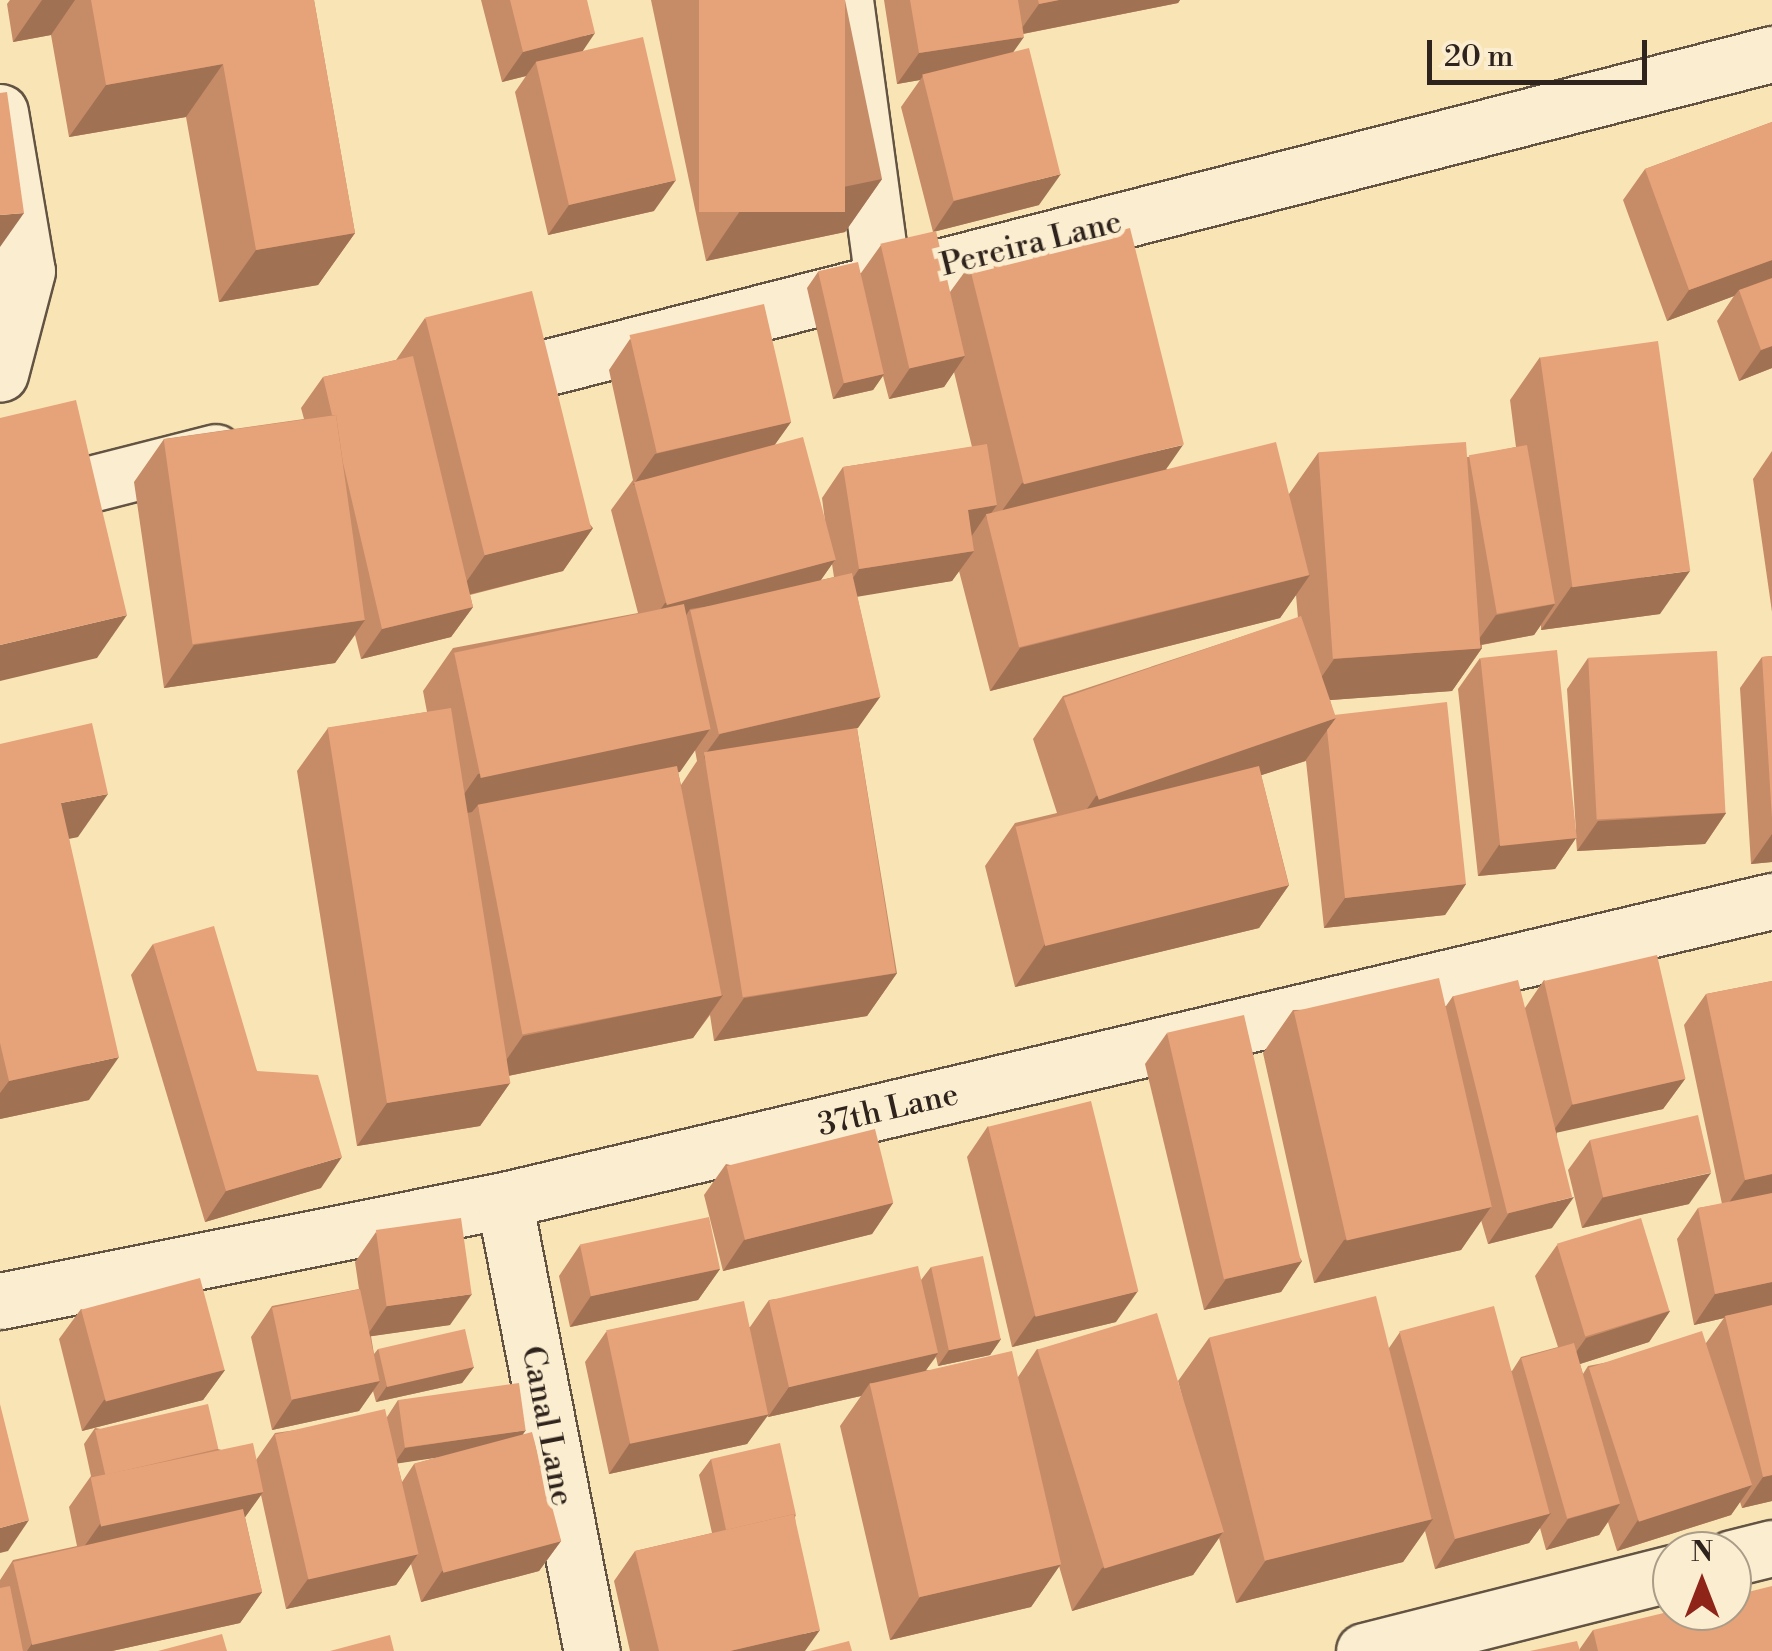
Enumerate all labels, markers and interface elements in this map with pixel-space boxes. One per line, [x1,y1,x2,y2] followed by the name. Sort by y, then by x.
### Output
[1432,20,1652,82] scale bar
[1444,38,1513,76] text: 20 m
[936,203,1126,285] street label: Pereira Lane
[814,1075,962,1145] street label: 37th Lane
[513,1343,581,1509] street label: Canal Lane
[1652,1531,1752,1631] north arrow
[1691,1535,1713,1570] text: N

